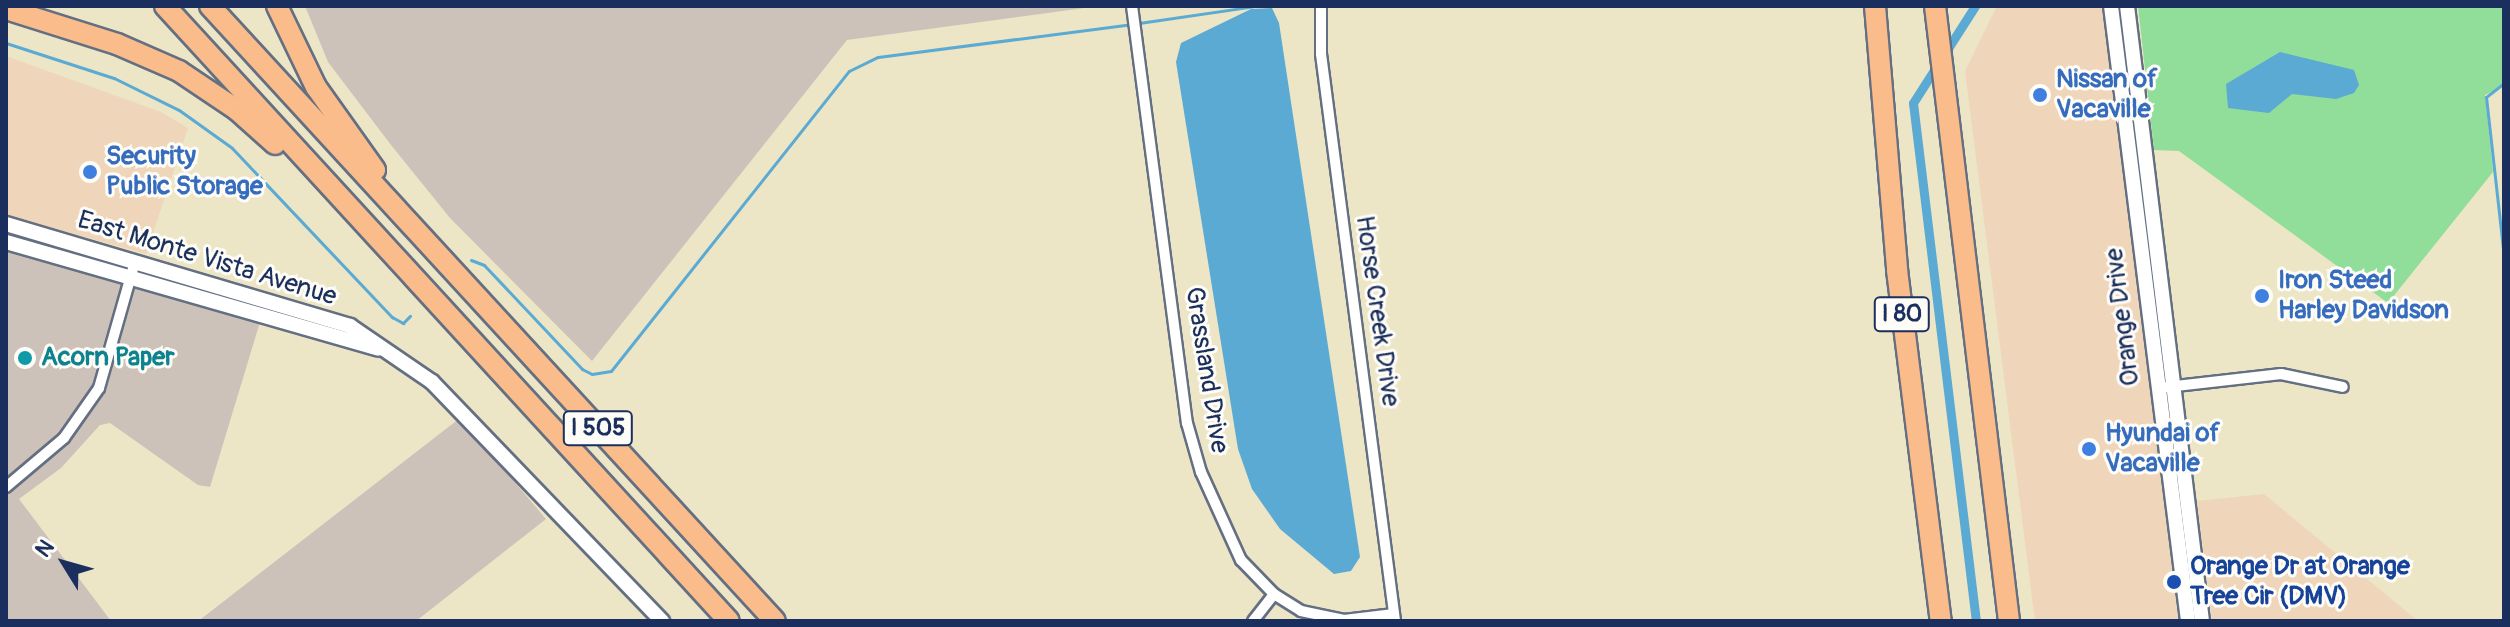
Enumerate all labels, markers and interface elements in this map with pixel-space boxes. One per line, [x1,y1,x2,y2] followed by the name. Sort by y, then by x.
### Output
[2056,64,2158,126] place label: Nissan of Vacaville
[2031,86,2049,104] marker: Nissan of Vacaville
[106,141,263,202] place label: Security Public Storage
[81,163,99,181] marker: Security Public Storage
[74,205,340,313] street label: East Monte Vista Avenue
[1348,214,1406,408] street label: Horse Creek Drive
[2099,246,2147,388] street label: Orange Drive
[2278,265,2449,326] place label: Iron Steed Harley Davidson
[1177,285,1235,455] street label: Grassland Drive
[2253,287,2271,305] marker: Iron Steed Harley Davidson
[1872,294,1932,334] road number: I 80
[41,342,174,374] place label: Acorn Paper
[16,349,34,367] marker: Acorn Paper
[562,408,634,448] road number: I 505
[2105,418,2220,480] place label: Hyundai of Vacaville
[2080,440,2098,458] marker: Hyundai of Vacaville
[24,523,104,603] north arrow
[29,534,60,563] text: N
[2190,551,2410,612] place label: Orange Dr at Orange Tree Cir (DMV)
[2165,573,2183,591] marker: Orange Dr at Orange Tree Cir (DMV)

